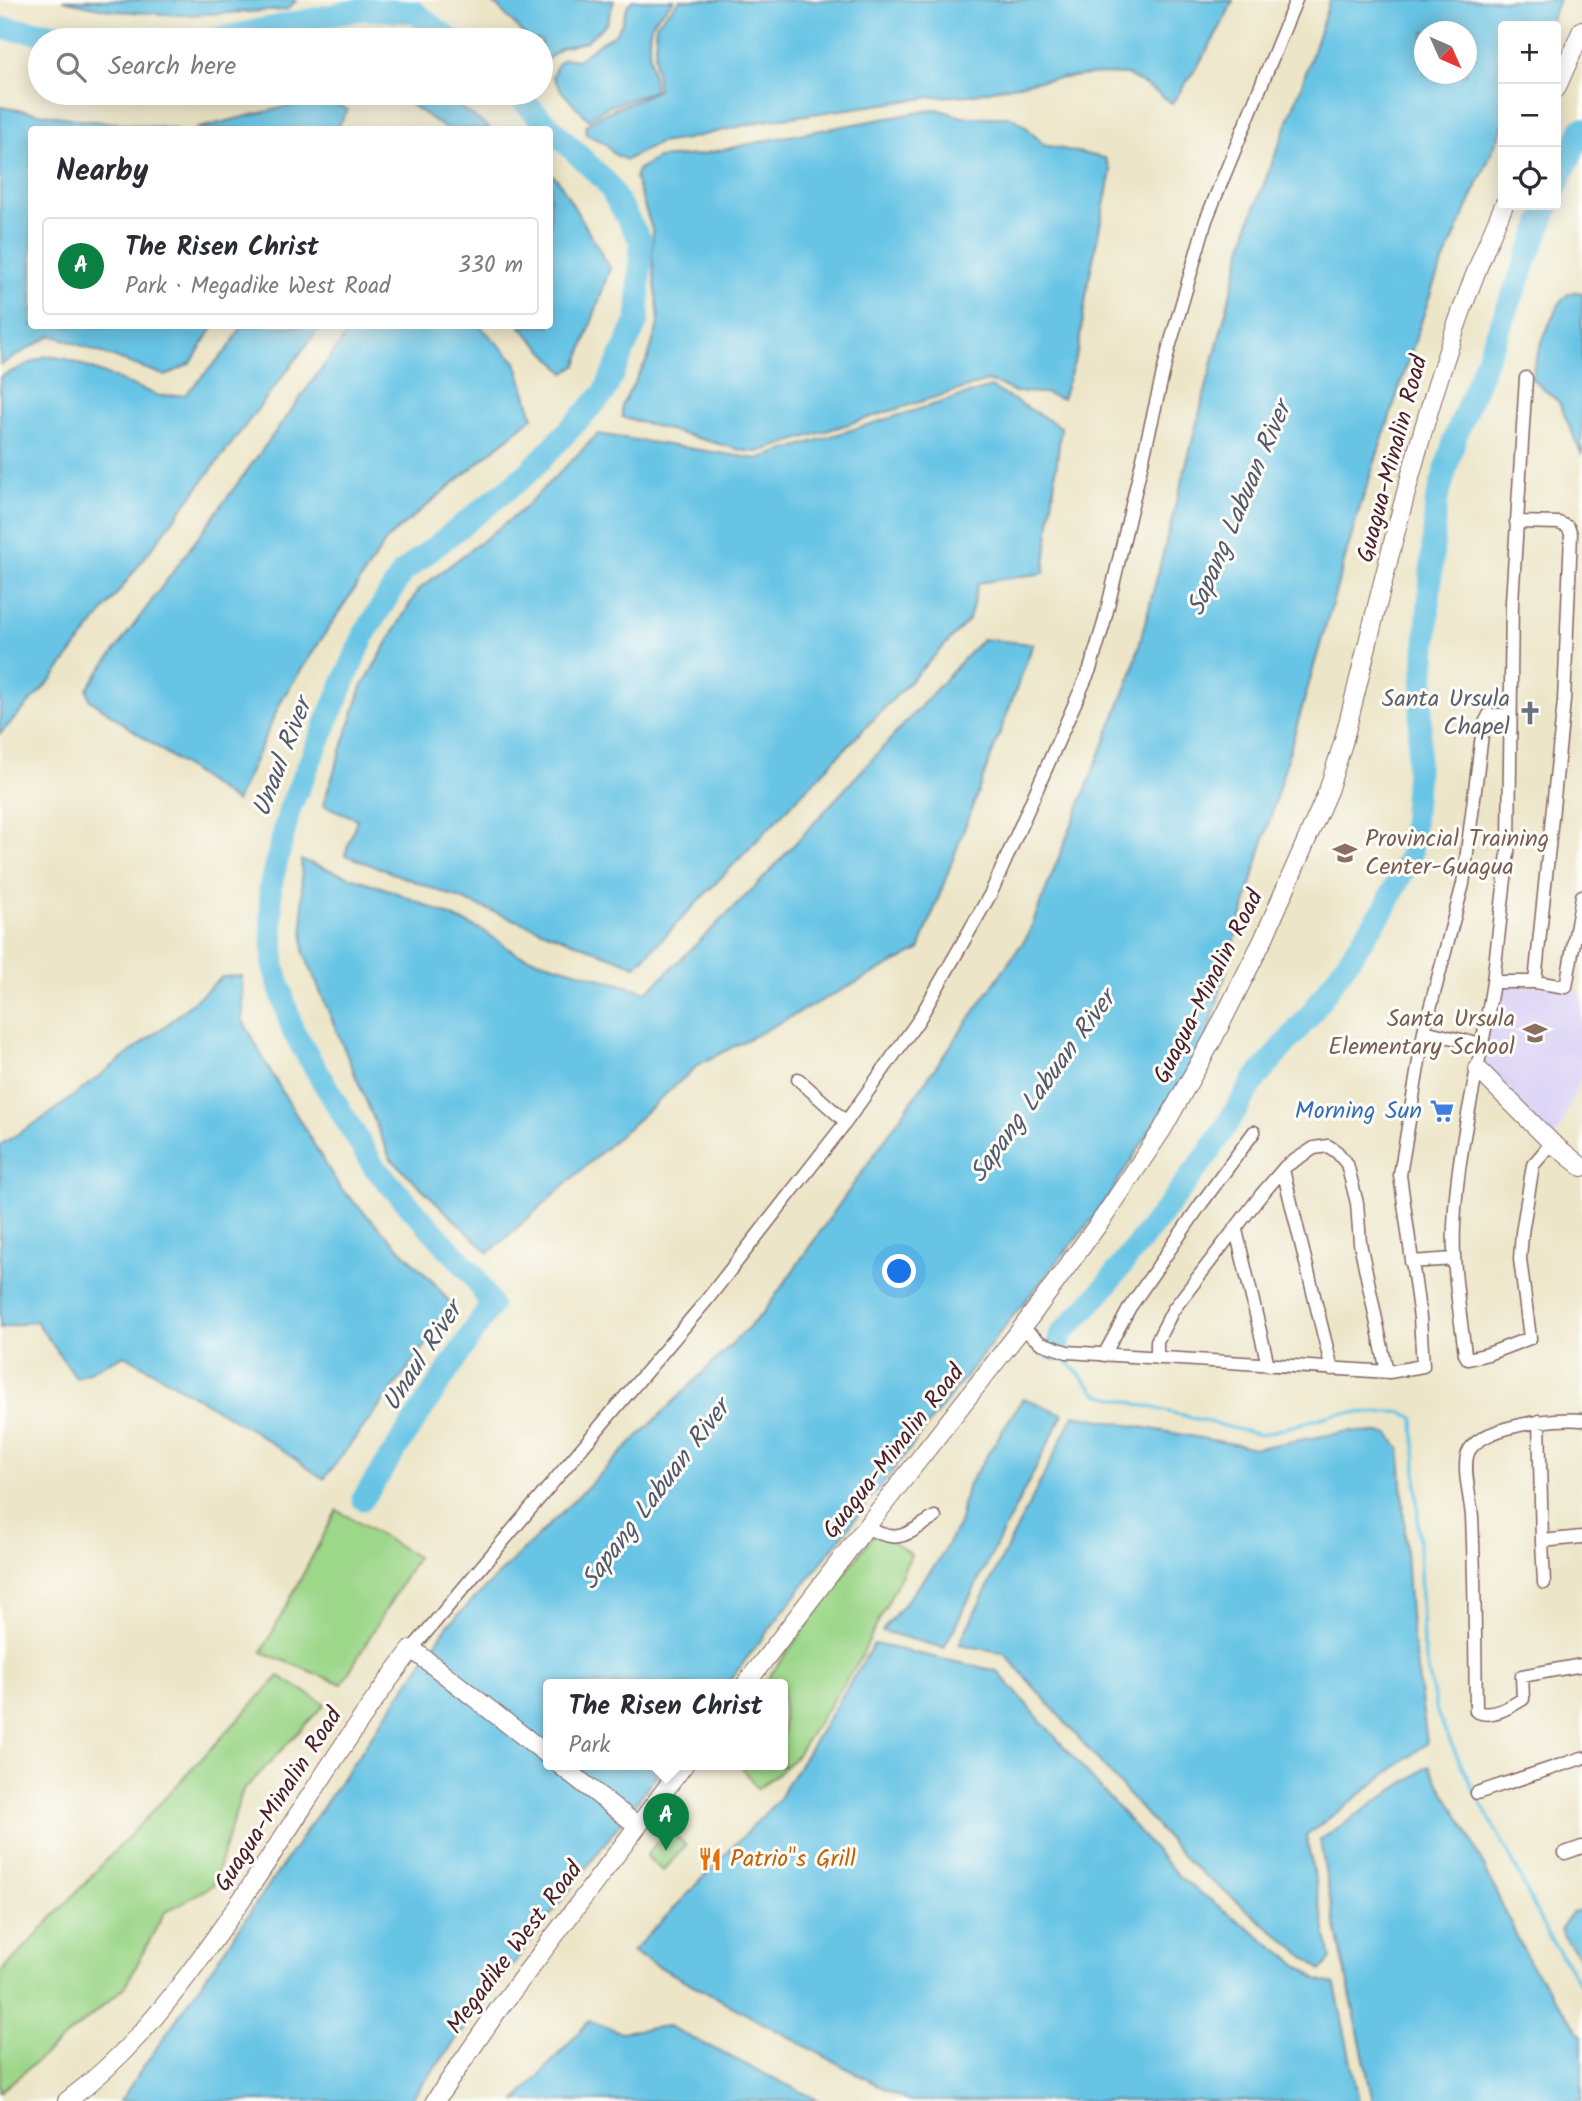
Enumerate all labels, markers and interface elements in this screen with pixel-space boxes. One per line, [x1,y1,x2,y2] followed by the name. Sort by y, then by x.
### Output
[1414,21,1477,84] north arrow
[1498,21,1561,210] map controls
[1498,21,1561,84] button: +
[28,28,553,105] search box
[108,46,236,88] text: Search here
[52,48,90,86] icon: search
[1498,84,1561,147] button: −
[1498,147,1561,210] button: locate
[56,148,148,196] text: Nearby
[125,227,319,269] text: The Risen Christ
[74,248,88,284] text: A
[458,248,523,284] text: 330 m
[125,269,390,305] text: Park · Megadike West Road
[1347,350,1440,567] street label: Guagua-Minalin Road
[1176,390,1306,623] water label: Sapang Labuan River
[1382,680,1510,747] place label: Santa Ursula Chapel
[241,688,327,823] water label: Unaul River
[1516,699,1544,727] church icon: Santa Ursula Chapel
[1365,820,1549,887] place label: Provincial Training Center-Guagua
[1331,839,1359,867] school or university icon: Provincial Training Center-Guagua
[1143,882,1275,1091] street label: Guagua-Minalin Road
[959,978,1130,1192] water label: Sapang Labuan River
[1328,1000,1515,1067] place label: Santa Ursula Elementary School
[1521,1019,1549,1047] school or university icon: Santa Ursula Elementary School
[1295,1092,1422,1131] place label: Morning Sun
[1428,1097,1456,1125] supermarket icon: Morning Sun
[882,1254,916,1288] your location
[372,1289,477,1420] water label: Unaul River
[813,1355,976,1548] street label: Guagua-Minalin Road
[570,1387,745,1599] water label: Sapang Labuan River
[543,1679,788,1770] popup
[569,1686,762,1728] text: The Risen Christ
[205,1699,354,1900] street label: Guagua-Minalin Road
[569,1728,610,1764] text: Park
[643,1793,689,1851] pin: A
[730,1840,856,1879] place label: Patrio"s Grill
[696,1845,724,1873] restaurant icon: Patrio"s Grill
[437,1852,594,2043] street label: Megadike West Road

